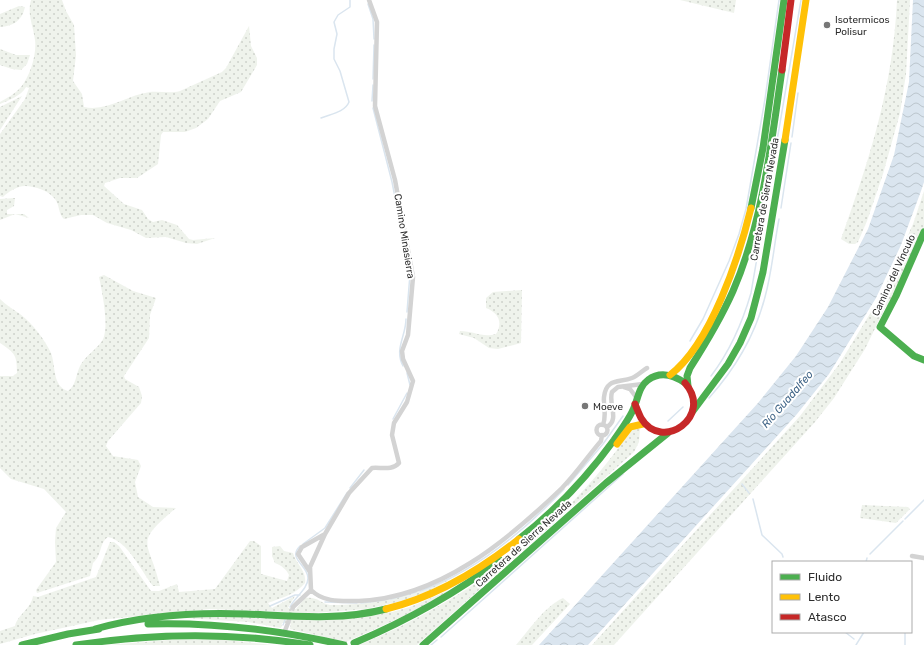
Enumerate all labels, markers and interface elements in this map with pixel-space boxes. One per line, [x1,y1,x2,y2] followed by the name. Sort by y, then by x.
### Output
[835,14,890,38] place label: Isotermicos Polisur
[822,20,832,30] marker: Isotermicos Polisur
[748,137,782,262] street label: Carretera de Sierra Nevada
[391,193,417,279] street label: Camino Minasierra
[870,233,918,318] street label: Camino del Vínculo
[759,368,816,431] water label: Río Guadalfeo
[580,401,590,411] marker: Moeve
[593,401,623,413] place label: Moeve
[473,498,574,590] street label: Carretera de Sierra Nevada
[772,561,912,633] legend
[808,570,842,584] text: Fluido
[808,590,840,604] text: Lento
[808,610,847,624] text: Atasco

